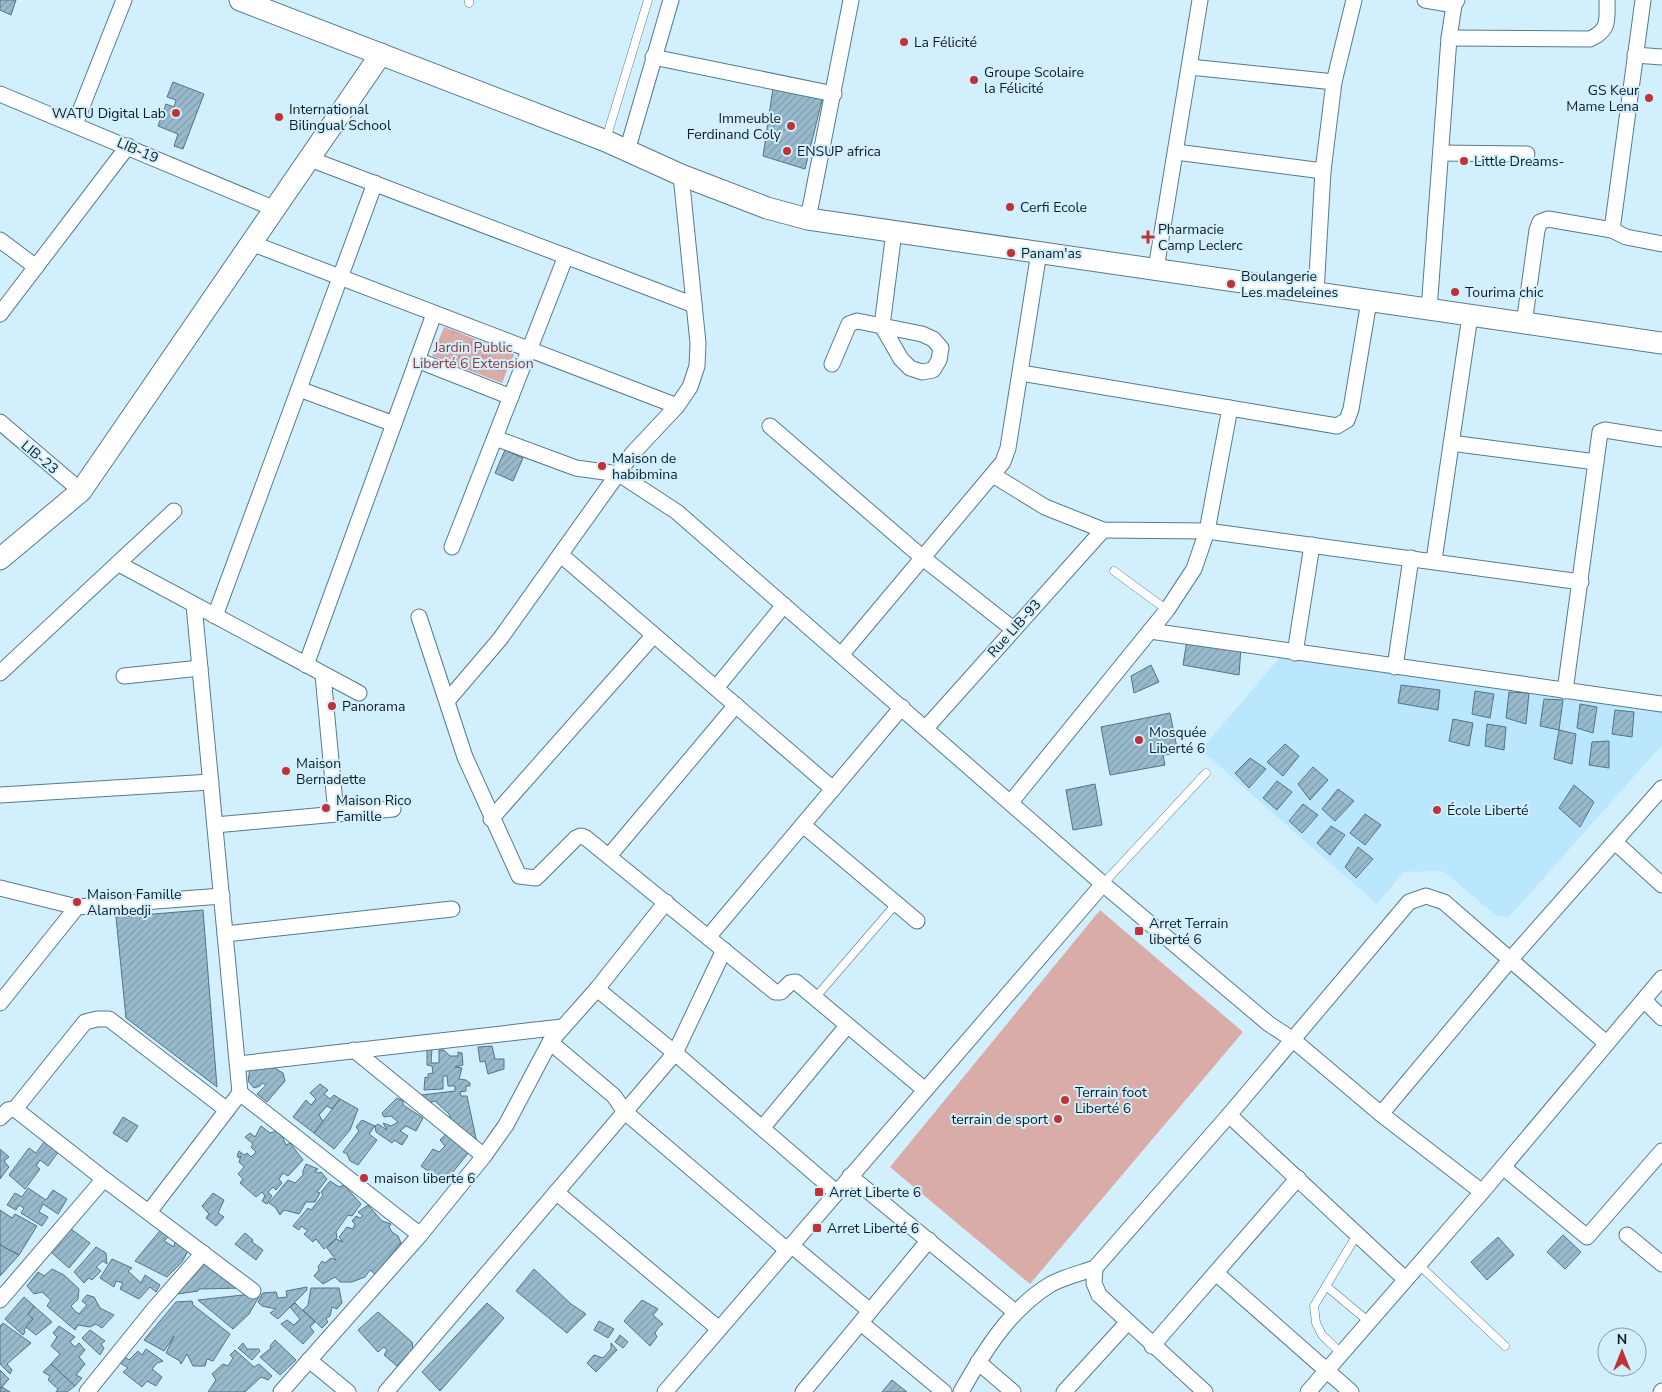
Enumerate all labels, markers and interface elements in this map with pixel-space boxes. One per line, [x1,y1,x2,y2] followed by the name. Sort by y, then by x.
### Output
[914,33,977,52] place label: La Félicité
[898,36,910,48] marker: La Félicité
[984,63,1084,98] place label: Groupe Scolaire la Félicité
[968,74,980,86] marker: Groupe Scolaire la Félicité
[1566,81,1639,116] place label: GS Keur Mame Lena
[1643,92,1655,104] marker: GS Keur Mame Lena
[289,100,392,135] place label: International Bilingual School
[52,104,166,123] place label: WATU Digital Lab
[170,107,182,119] marker: WATU Digital Lab
[687,109,782,144] place label: Immeuble Ferdinand Coly
[273,111,285,123] marker: International Bilingual School
[785,120,797,132] marker: Immeuble Ferdinand Coly
[114,133,161,168] street label: LIB-19
[797,142,881,161] place label: ENSUP africa
[781,145,793,157] marker: ENSUP africa
[1474,152,1564,171] place label: Little Dreams-
[1458,155,1470,167] marker: Little Dreams-
[1020,198,1087,217] place label: Cerfi Ecole
[1004,201,1016,213] marker: Cerfi Ecole
[1158,220,1243,255] place label: Pharmacie Camp Leclerc
[1142,231,1154,243] marker: Pharmacie Camp Leclerc
[1021,244,1082,263] place label: Panam'as
[1005,247,1017,259] marker: Panam'as
[1241,267,1338,302] place label: Boulangerie Les madeleines
[1225,278,1237,290] marker: Boulangerie Les madeleines
[1465,283,1544,302] place label: Tourima chic
[1449,286,1461,298] marker: Tourima chic
[412,338,534,373] park label: Jardin Public Liberté 6 Extension
[17,436,62,479] street label: LIB-23
[612,449,678,484] place label: Maison de habibmina
[596,460,608,472] marker: Maison de habibmina
[983,595,1045,661] street label: Rue LIB-93
[342,697,405,716] place label: Panorama
[326,700,338,712] marker: Panorama
[1149,723,1206,758] place label: Mosquée Liberté 6
[1133,734,1145,746] marker: Mosquée Liberté 6
[296,754,366,789] place label: Maison Bernadette
[280,765,292,777] marker: Maison Bernadette
[336,791,412,826] place label: Maison Rico Famille
[1447,801,1528,820] place label: École Liberté
[320,802,332,814] marker: Maison Rico Famille
[1431,804,1443,816] marker: École Liberté
[87,885,181,920] place label: Maison Famille Alambedji
[71,896,83,908] marker: Maison Famille Alambedji
[1149,914,1228,949] place label: Arret Terrain liberté 6
[1133,925,1145,937] marker: Arret Terrain liberté 6
[1075,1083,1147,1118] place label: Terrain foot Liberté 6
[1059,1094,1071,1106] marker: Terrain foot Liberté 6
[951,1110,1048,1129] place label: terrain de sport
[1052,1113,1064,1125] marker: terrain de sport
[374,1169,475,1188] place label: maison liberte 6
[358,1172,370,1184] marker: maison liberte 6
[829,1183,921,1202] place label: Arret Liberte 6
[813,1186,825,1198] marker: Arret Liberte 6
[827,1219,919,1238] place label: Arret Liberté 6
[811,1222,823,1234] marker: Arret Liberté 6
[1597,1327,1647,1377] north arrow
[1617,1330,1627,1349] text: N

